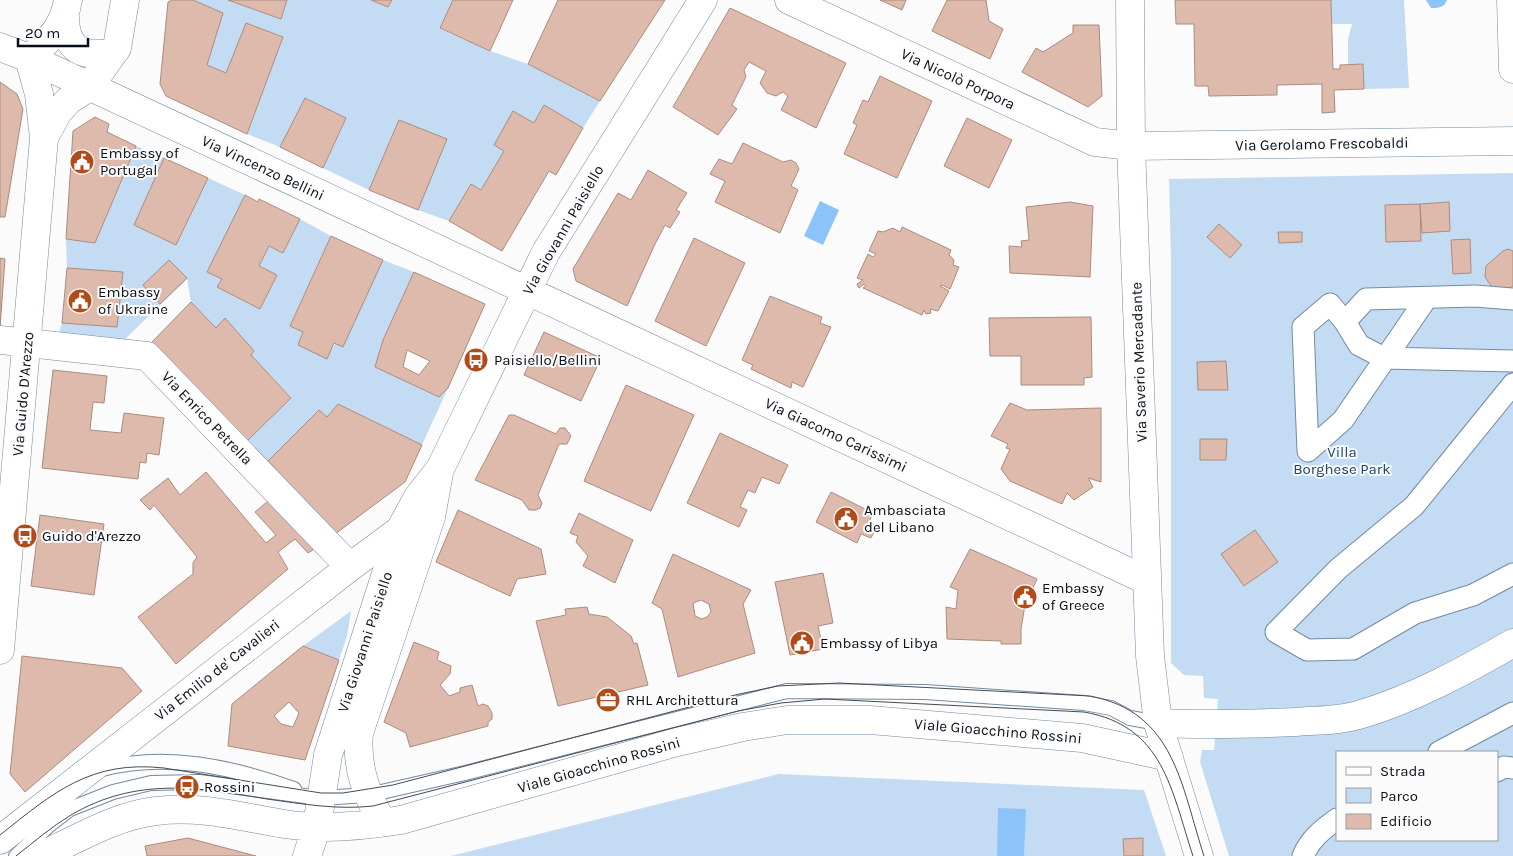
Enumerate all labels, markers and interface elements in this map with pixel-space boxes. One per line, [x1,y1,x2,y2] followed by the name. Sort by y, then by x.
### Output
[18,15,88,47] scale bar
[25,24,60,42] text: 20 m
[898,45,1018,113] street label: Via Nicolò Porpora
[199,132,327,204] street label: Via Vincenzo Bellini
[1235,133,1409,155] street label: Via Gerolamo Frescobaldi
[100,144,180,179] place label: Embassy of Portugal
[69,149,95,175] public building icon: Embassy of Portugal
[519,162,607,298] street label: Via Giovanni Paisiello
[1127,282,1151,442] street label: Via Saverio Mercadante
[98,283,168,318] place label: Embassy of Ukraine
[67,288,93,314] public building icon: Embassy of Ukraine
[9,331,37,457] street label: Via Guido D'Arezzo
[463,347,489,373] bus stop icon: Paisiello/Bellini
[494,351,602,369] place label: Paisiello/Bellini
[158,367,256,469] street label: Via Enrico Petrella
[762,394,910,476] street label: Via Giacomo Carissimi
[1293,443,1391,478] park label: Villa Borghese Park
[864,501,946,536] place label: Ambasciata del Libano
[833,506,859,532] public building icon: Ambasciata del Libano
[12,523,38,549] bus stop icon: Guido d'Arezzo
[42,527,141,545] place label: Guido d'Arezzo
[334,569,396,715] street label: Via Giovanni Paisiello
[1042,579,1105,614] place label: Embassy of Greece
[1012,584,1038,610] public building icon: Embassy of Greece
[151,616,283,724] street label: Via Emilio de' Cavalieri
[789,630,815,656] public building icon: Embassy of Libya
[820,634,938,652] place label: Embassy of Libya
[595,687,621,713] office icon: RHL Architettura
[626,691,738,709] place label: RHL Architettura
[913,715,1083,747] street label: Viale Gioacchino Rossini
[516,733,682,797] street label: Viale Gioacchino Rossini
[1336,751,1498,841] legend
[1380,762,1426,780] text: Strada
[174,774,200,800] bus stop icon: Rossini
[204,778,255,796] place label: Rossini
[1380,787,1418,805] text: Parco
[1380,812,1432,830] text: Edificio

